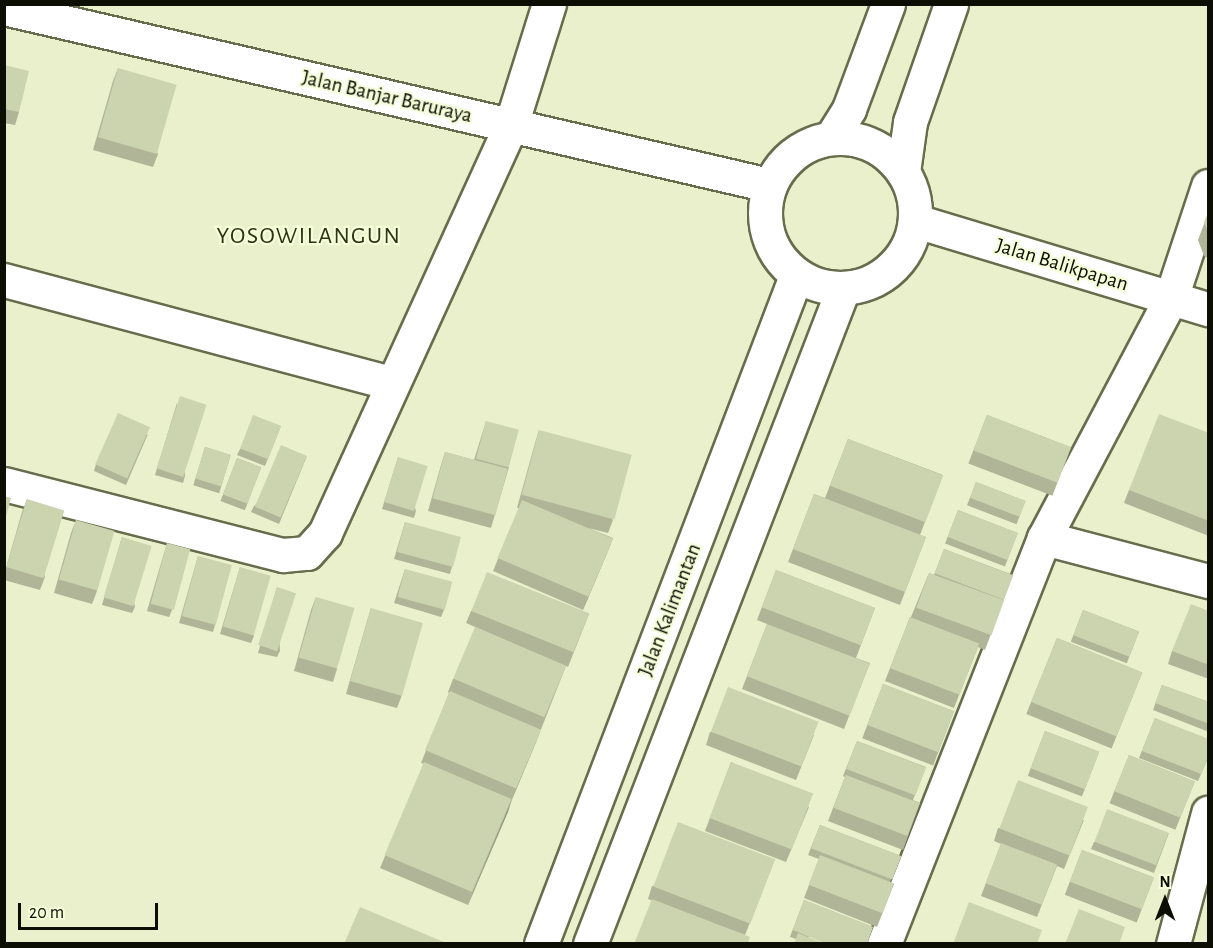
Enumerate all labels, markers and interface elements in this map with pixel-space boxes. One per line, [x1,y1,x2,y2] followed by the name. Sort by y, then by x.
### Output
[299,65,475,129] street label: Jalan Banjar Baruraya
[217,223,401,251] district label: YOSOWILANGUN
[993,233,1131,297] street label: Jalan Balikpapan
[633,540,707,680] street label: Jalan Kalimantan
[1135,870,1195,930] north arrow
[1159,874,1171,890] text: N
[21,891,160,929] scale bar
[29,904,64,922] text: 20 m

